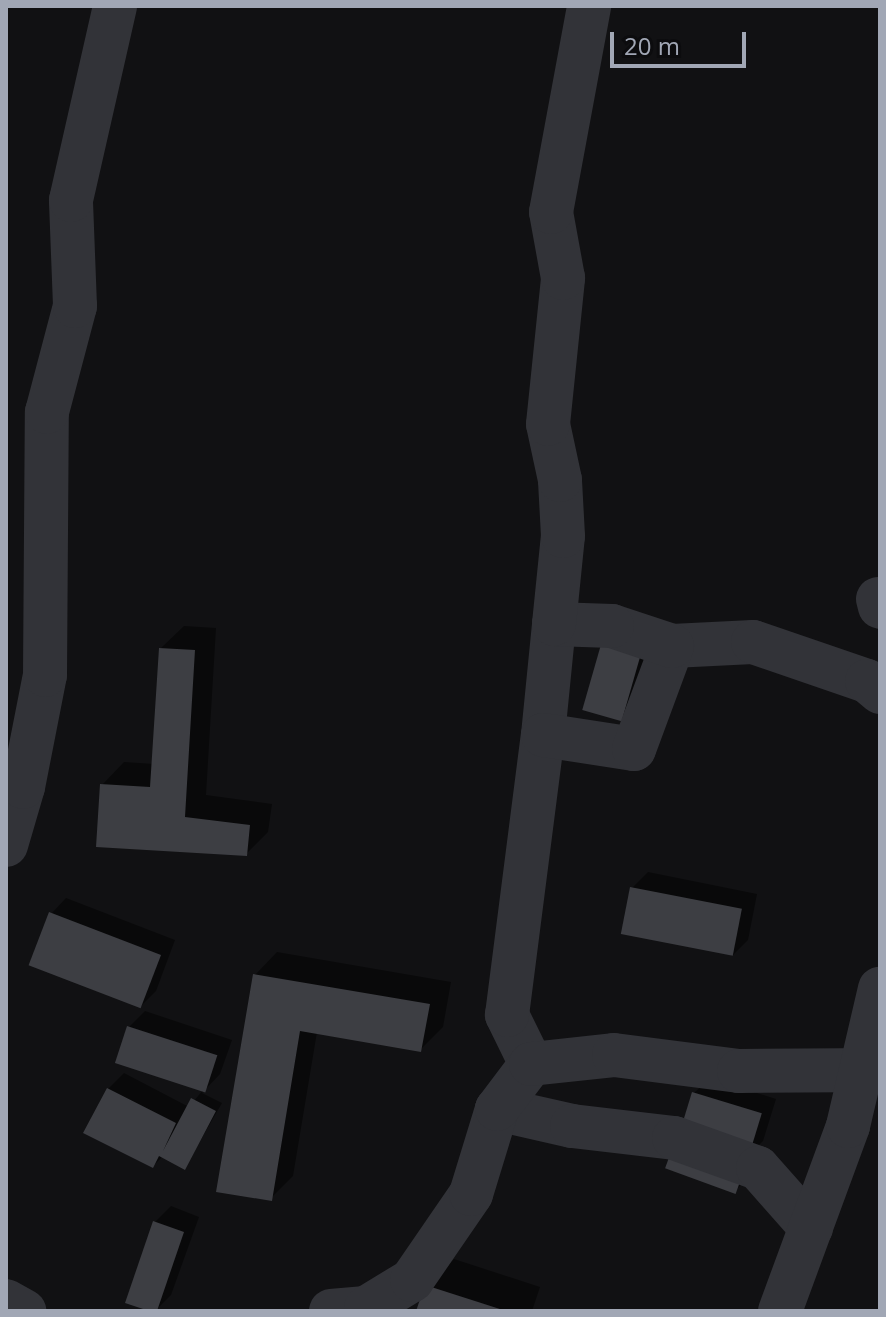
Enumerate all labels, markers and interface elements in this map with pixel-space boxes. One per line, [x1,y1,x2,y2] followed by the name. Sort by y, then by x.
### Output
[614,16,750,66] scale bar
[624,29,680,62] text: 20 m

